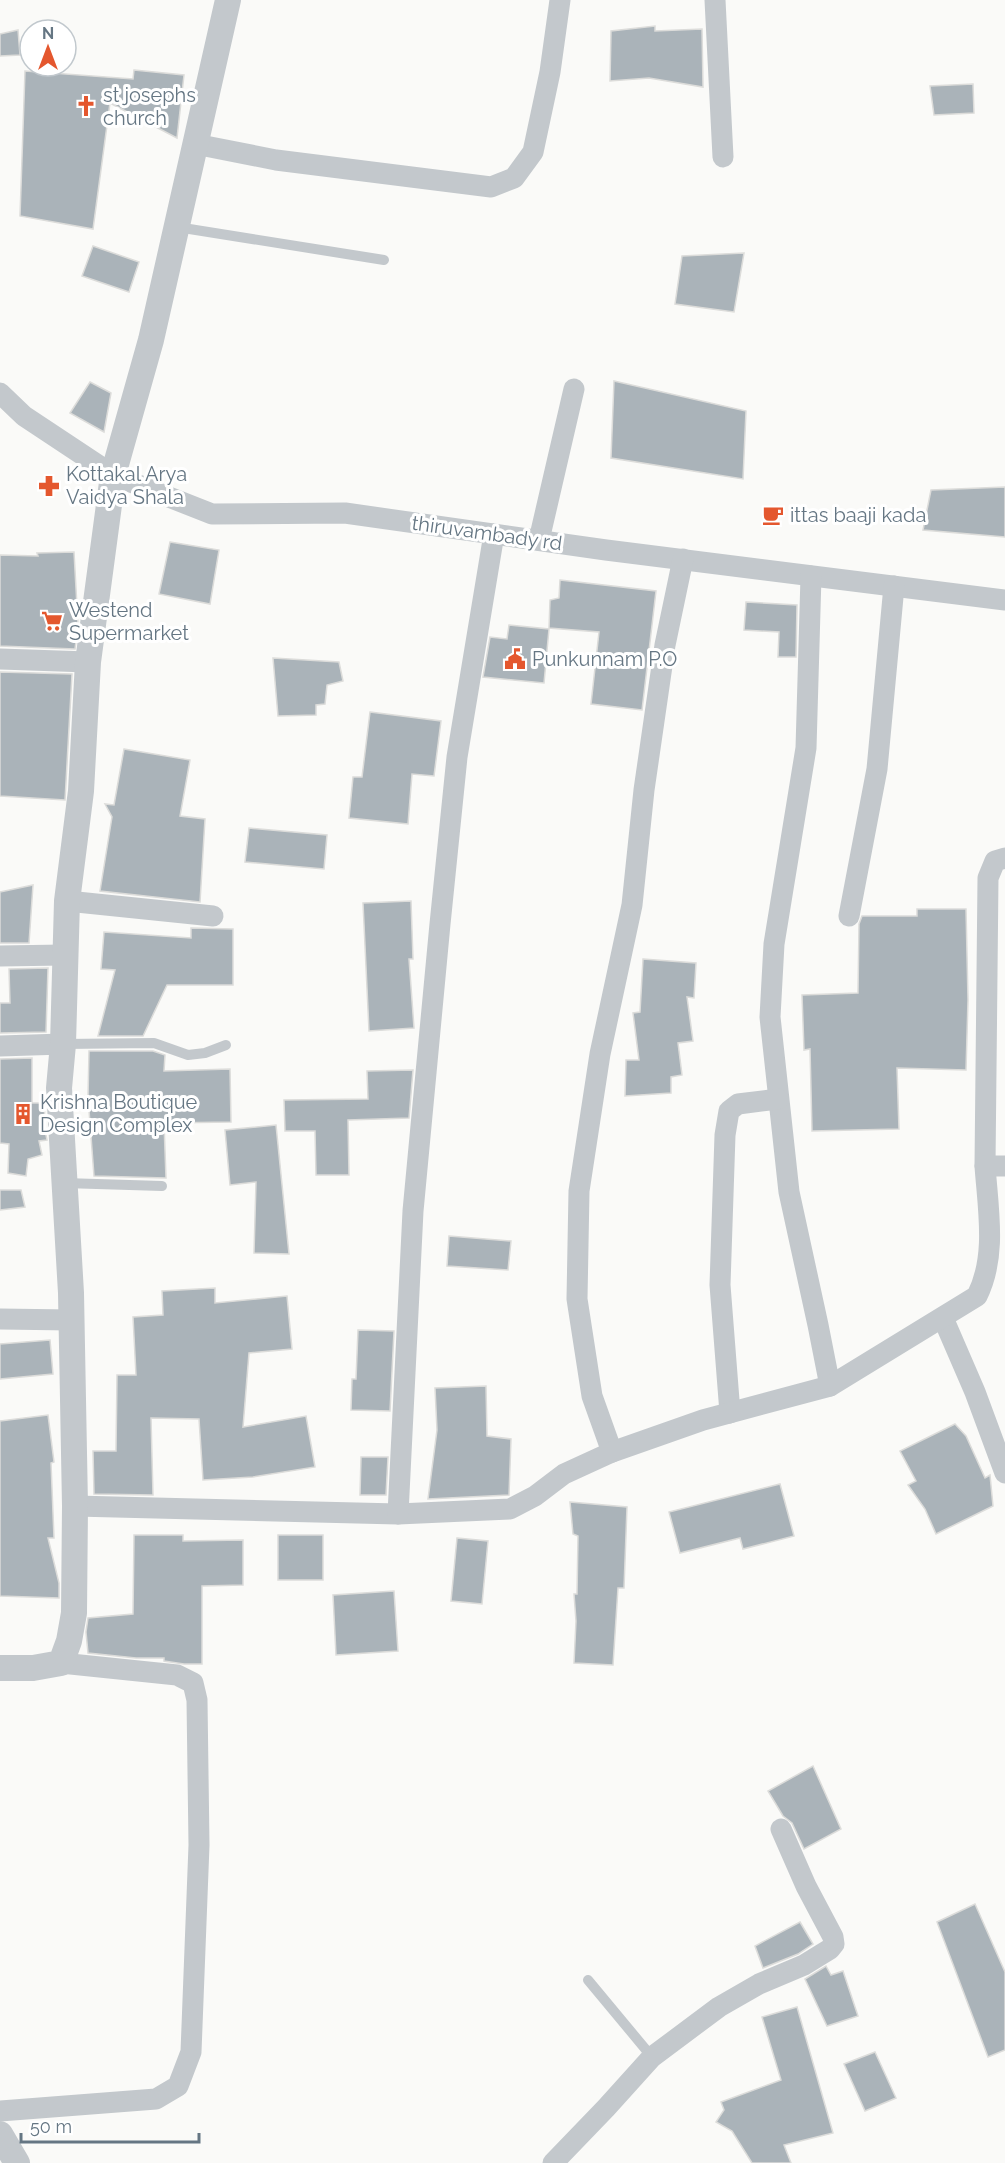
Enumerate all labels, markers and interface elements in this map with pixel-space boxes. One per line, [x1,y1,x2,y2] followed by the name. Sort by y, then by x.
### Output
[18,18,78,78] north arrow
[42,24,54,43] text: N
[103,83,196,130] place label: st josephs church
[74,94,98,118] church icon: st josephs church
[66,462,187,509] place label: Kottakal Arya Vaidya Shala
[37,474,61,498] pharmacy icon: Kottakal Arya Vaidya Shala
[761,503,785,527] cafe icon: ittas baaji kada
[790,503,926,527] place label: ittas baaji kada
[410,511,564,555] street label: thiruvambady rd
[69,598,189,645] place label: Westend Supermarket
[40,609,64,633] supermarket icon: Westend Supermarket
[503,647,527,671] public building icon: Punkunnam P.O
[532,647,677,671] place label: Punkunnam P.O
[40,1090,198,1137] place label: Krishna Boutique Design Complex
[11,1102,35,1126] building icon: Krishna Boutique Design Complex
[21,2106,200,2144] scale bar
[30,2116,72,2137] text: 50 m

